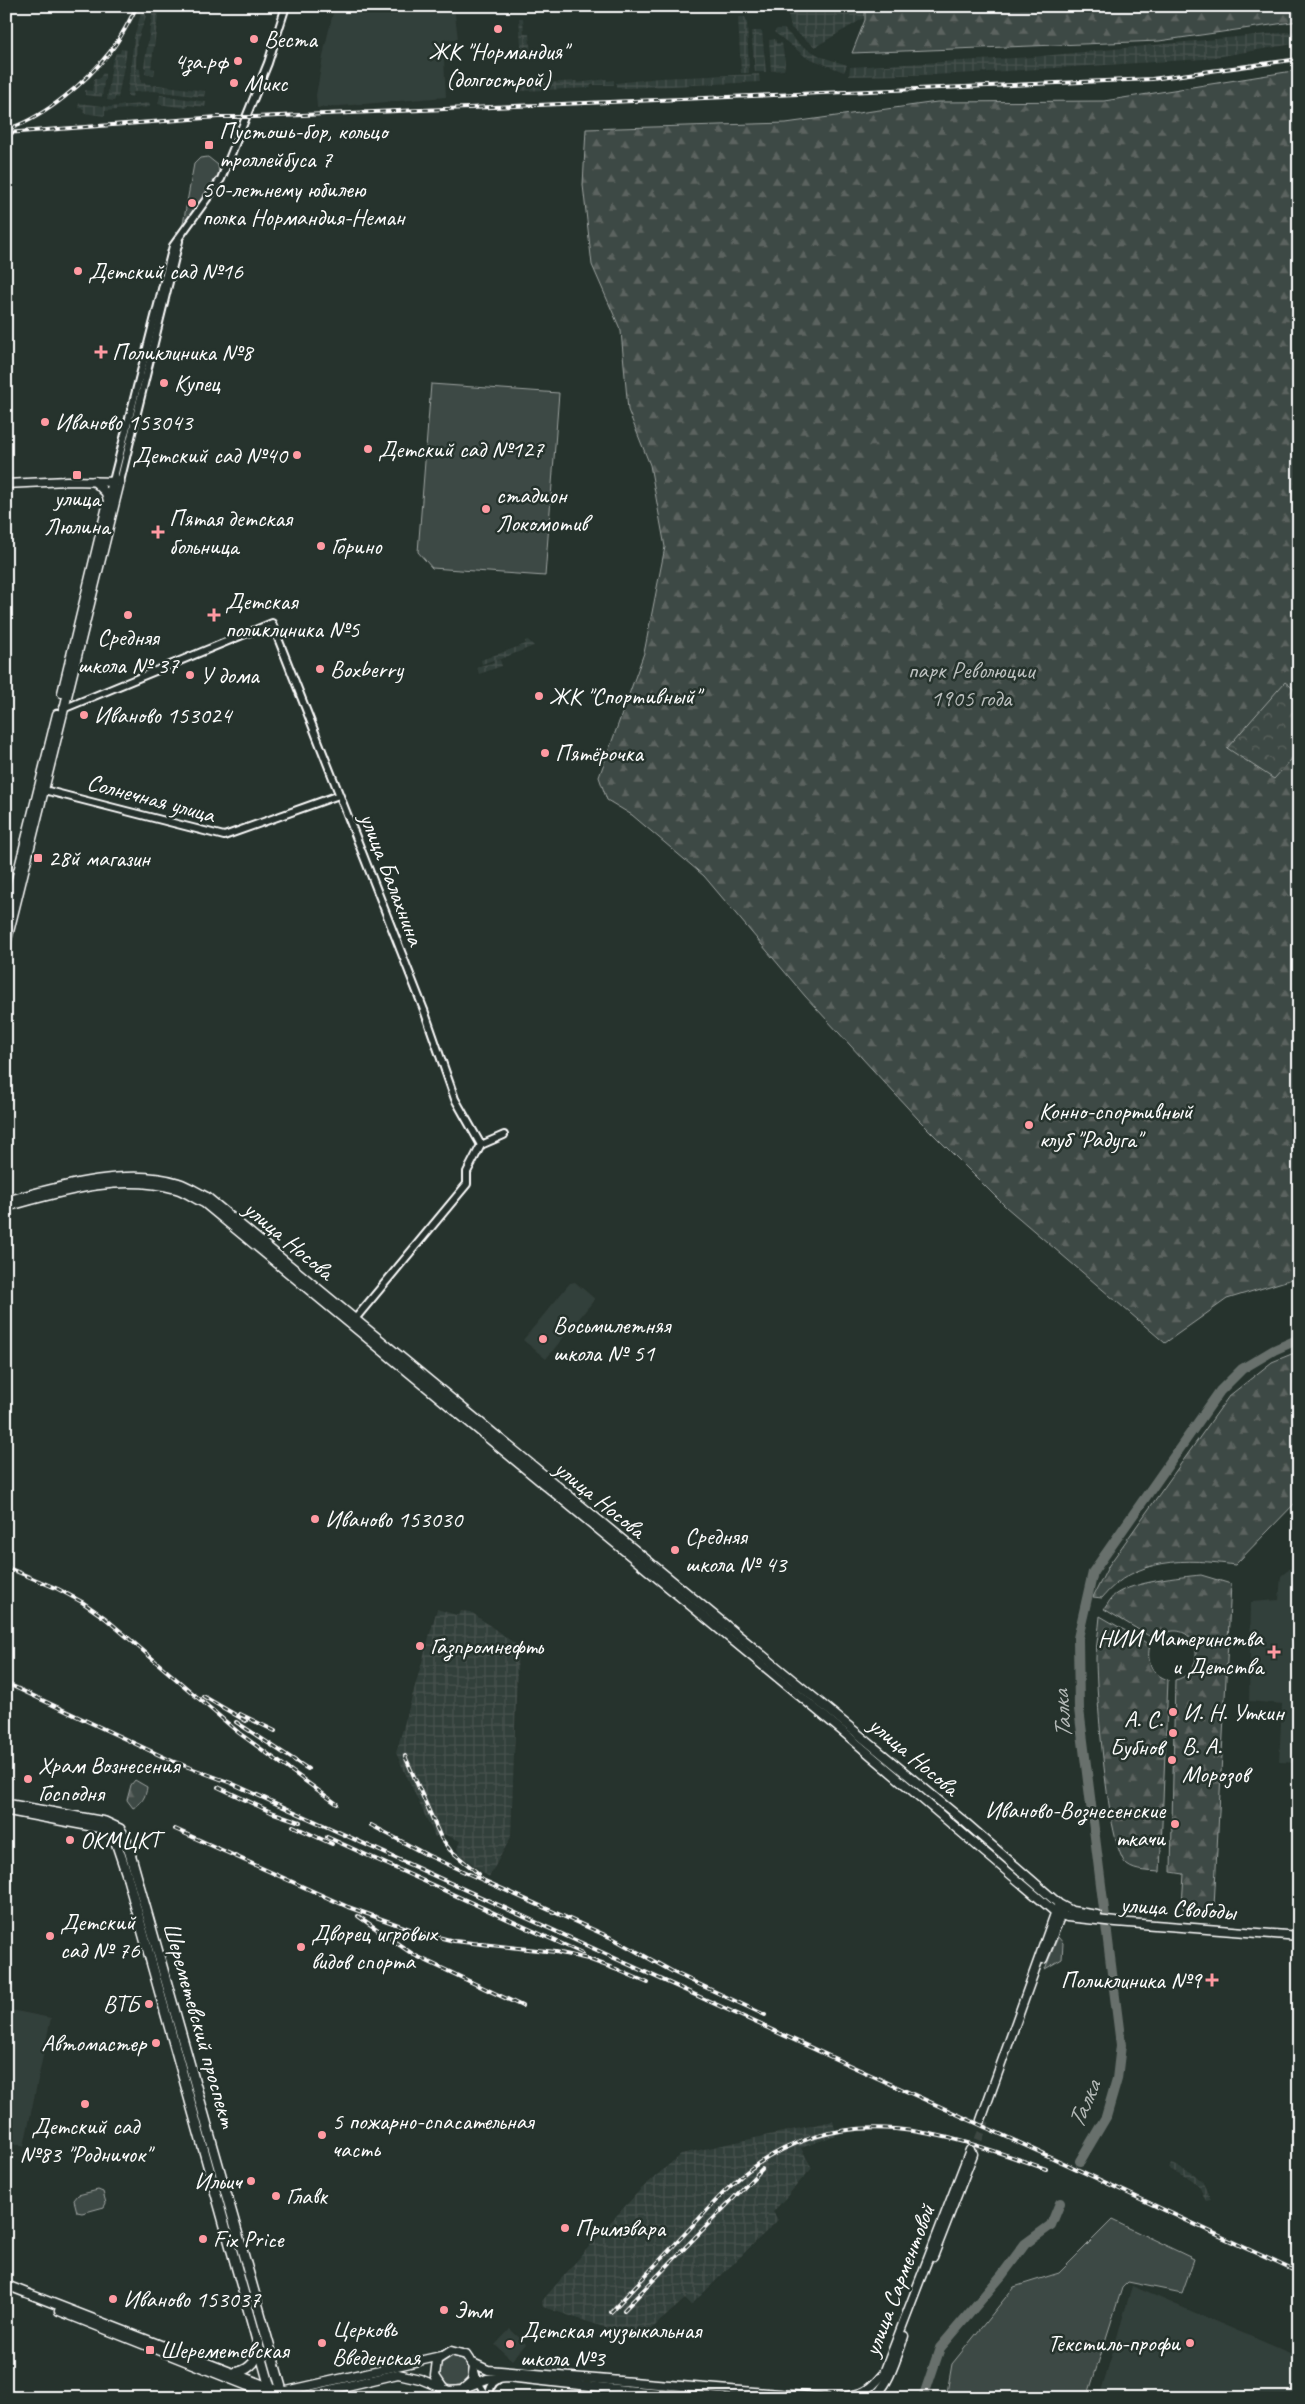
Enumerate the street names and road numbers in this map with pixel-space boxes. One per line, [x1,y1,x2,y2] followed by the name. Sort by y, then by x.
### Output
[84,767,220,830] street label: Солнечная улица
[352,807,432,951] street label: улица Балахнина
[236,1192,342,1288] street label: улица Носова
[547,1452,653,1546] street label: улица Носова
[861,1708,967,1804] street label: улица Носова
[1117,1889,1239,1927] street label: улица Свободы
[156,1919,244,2132] street label: Шереметевский проспект
[856,2198,942,2362] street label: улица Сарментовой

